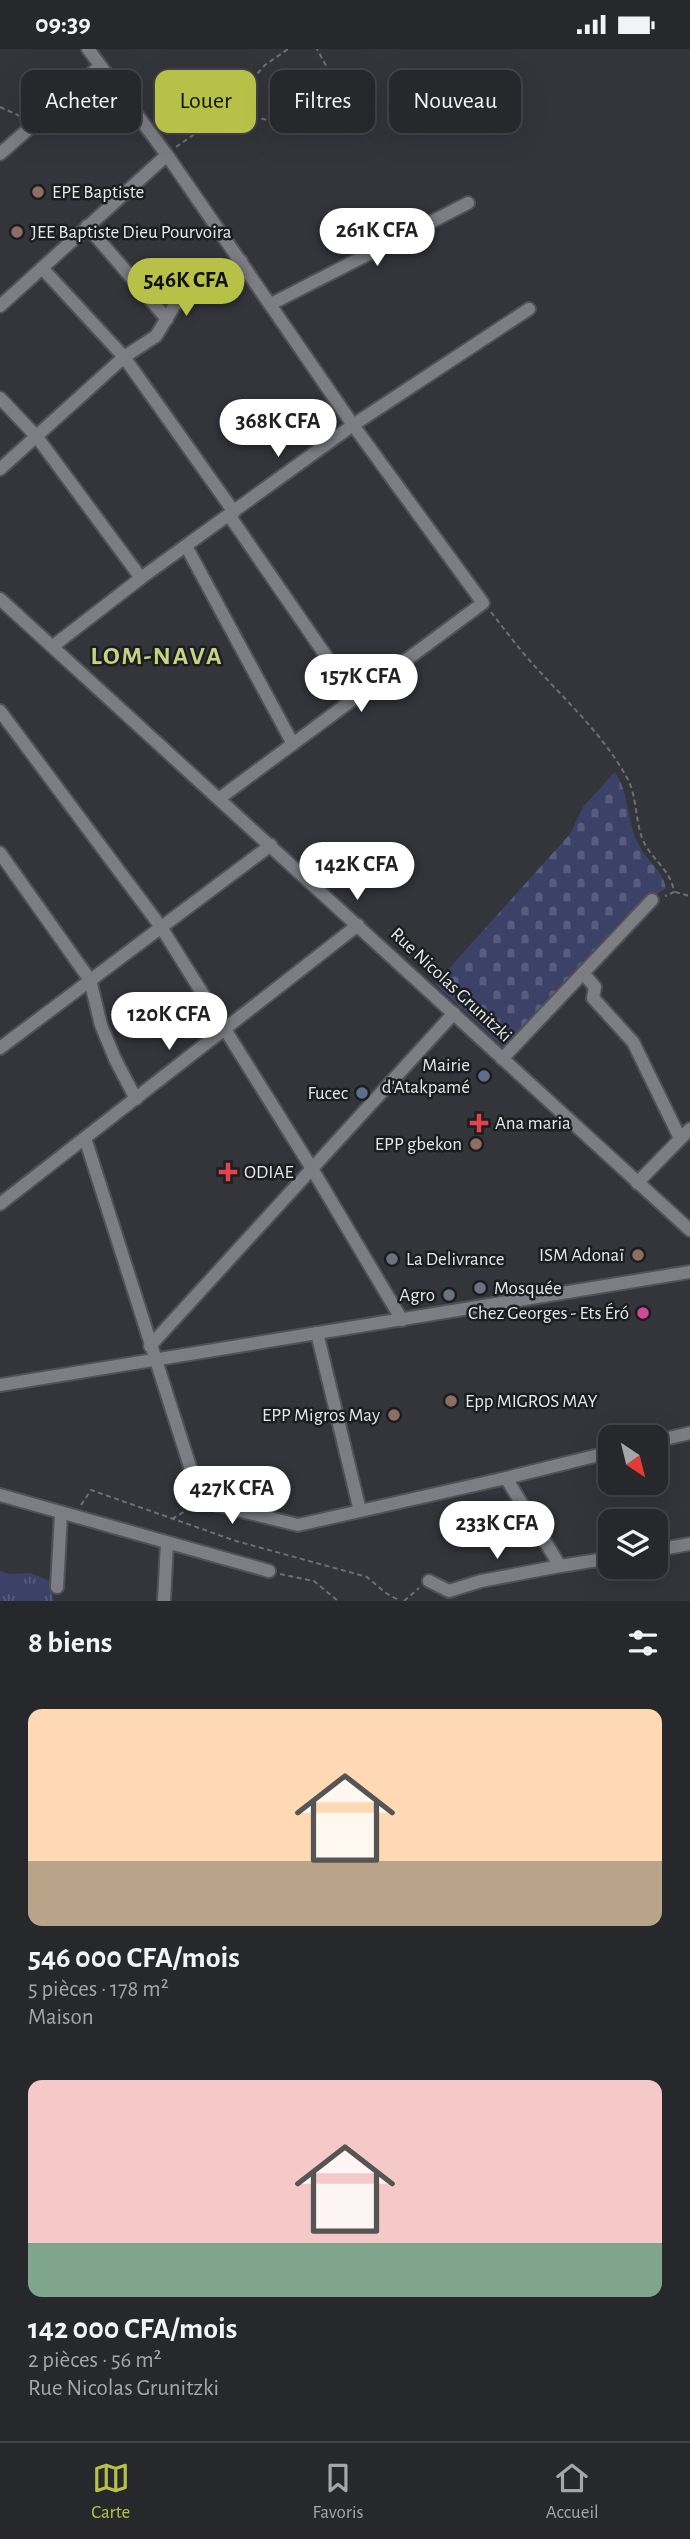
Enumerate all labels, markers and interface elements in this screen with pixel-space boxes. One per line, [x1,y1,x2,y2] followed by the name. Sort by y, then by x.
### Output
[35,11,91,37] text: 09:39
[21,70,141,133] chip: Acheter
[155,70,256,133] chip: Louer
[270,70,375,133] chip: Filtres
[389,70,521,133] chip: Nouveau
[52,183,144,202] place label: EPE Baptiste
[30,184,46,200] marker: EPE Baptiste
[305,209,449,268] pin: 261K CFA
[336,219,418,242] text: 261K CFA
[31,223,232,242] place label: JEE Baptiste Dieu Pourvoira
[9,224,25,240] marker: JEE Baptiste Dieu Pourvoira
[114,259,258,318] pin: 546K CFA
[143,269,229,292] text: 546K CFA
[206,399,350,459] pin: 368K CFA
[236,410,320,433] text: 368K CFA
[90,643,224,669] district label: LOM-NAVA
[289,655,433,714] pin: 157K CFA
[321,665,401,688] text: 157K CFA
[285,843,429,902] pin: 142K CFA
[315,853,399,876] text: 142K CFA
[387,924,515,1046] street label: Rue Nicolas Grunitzki
[97,993,241,1052] pin: 120K CFA
[127,1003,211,1026] text: 120K CFA
[382,1056,470,1097] place label: Mairie d'Atakpamé
[476,1068,492,1084] marker: Mairie d'Atakpamé
[308,1084,348,1103] place label: Fucec
[354,1085,370,1101] marker: Fucec
[469,1113,489,1133] marker: Ana maria
[495,1114,571,1133] place label: Ana maria
[375,1135,462,1154] place label: EPP gbekon
[468,1136,484,1152] marker: EPP gbekon
[218,1162,238,1182] marker: ODIAE
[244,1163,294,1182] place label: ODIAE
[539,1246,624,1265] place label: ISM Adonaï
[630,1247,646,1263] marker: ISM Adonaï
[406,1250,505,1269] place label: La Delivrance
[384,1251,400,1267] marker: La Delivrance
[494,1279,562,1298] place label: Mosquée
[472,1280,488,1296] marker: Mosquée
[399,1286,435,1305] place label: Agro
[441,1287,457,1303] marker: Agro
[468,1302,629,1323] place label: Chez Georges - Ets Éró
[635,1305,651,1321] marker: Chez Georges - Ets Éró
[465,1392,597,1411] place label: Epp MIGROS MAY
[443,1393,459,1409] marker: Epp MIGROS MAY
[262,1406,380,1425] place label: EPP Migros May
[386,1407,402,1423] marker: EPP Migros May
[598,1425,668,1495] north arrow
[598,1425,668,1579] map controls
[160,1467,304,1526] pin: 427K CFA
[190,1477,274,1500] text: 427K CFA
[425,1501,569,1561] pin: 233K CFA
[598,1509,668,1579] button: layers
[455,1512,539,1535] text: 233K CFA
[624,1624,662,1662] icon: filters
[28,1628,112,1658] text: 8 biens
[282,1755,408,1881] icon: home
[28,1943,240,1973] text: 546 000 CFA/mois
[28,1978,169,2001] text: 5 pièces · 178 m²
[28,2006,94,2029] text: Maison
[282,2126,408,2252] icon: home
[28,2314,237,2344] text: 142 000 CFA/mois
[28,2349,162,2372] text: 2 pièces · 56 m²
[28,2377,219,2400] text: Rue Nicolas Grunitzki
[91,2459,130,2524] tab: Carte
[313,2459,364,2524] tab: Favoris
[546,2459,599,2524] tab: Accueil

